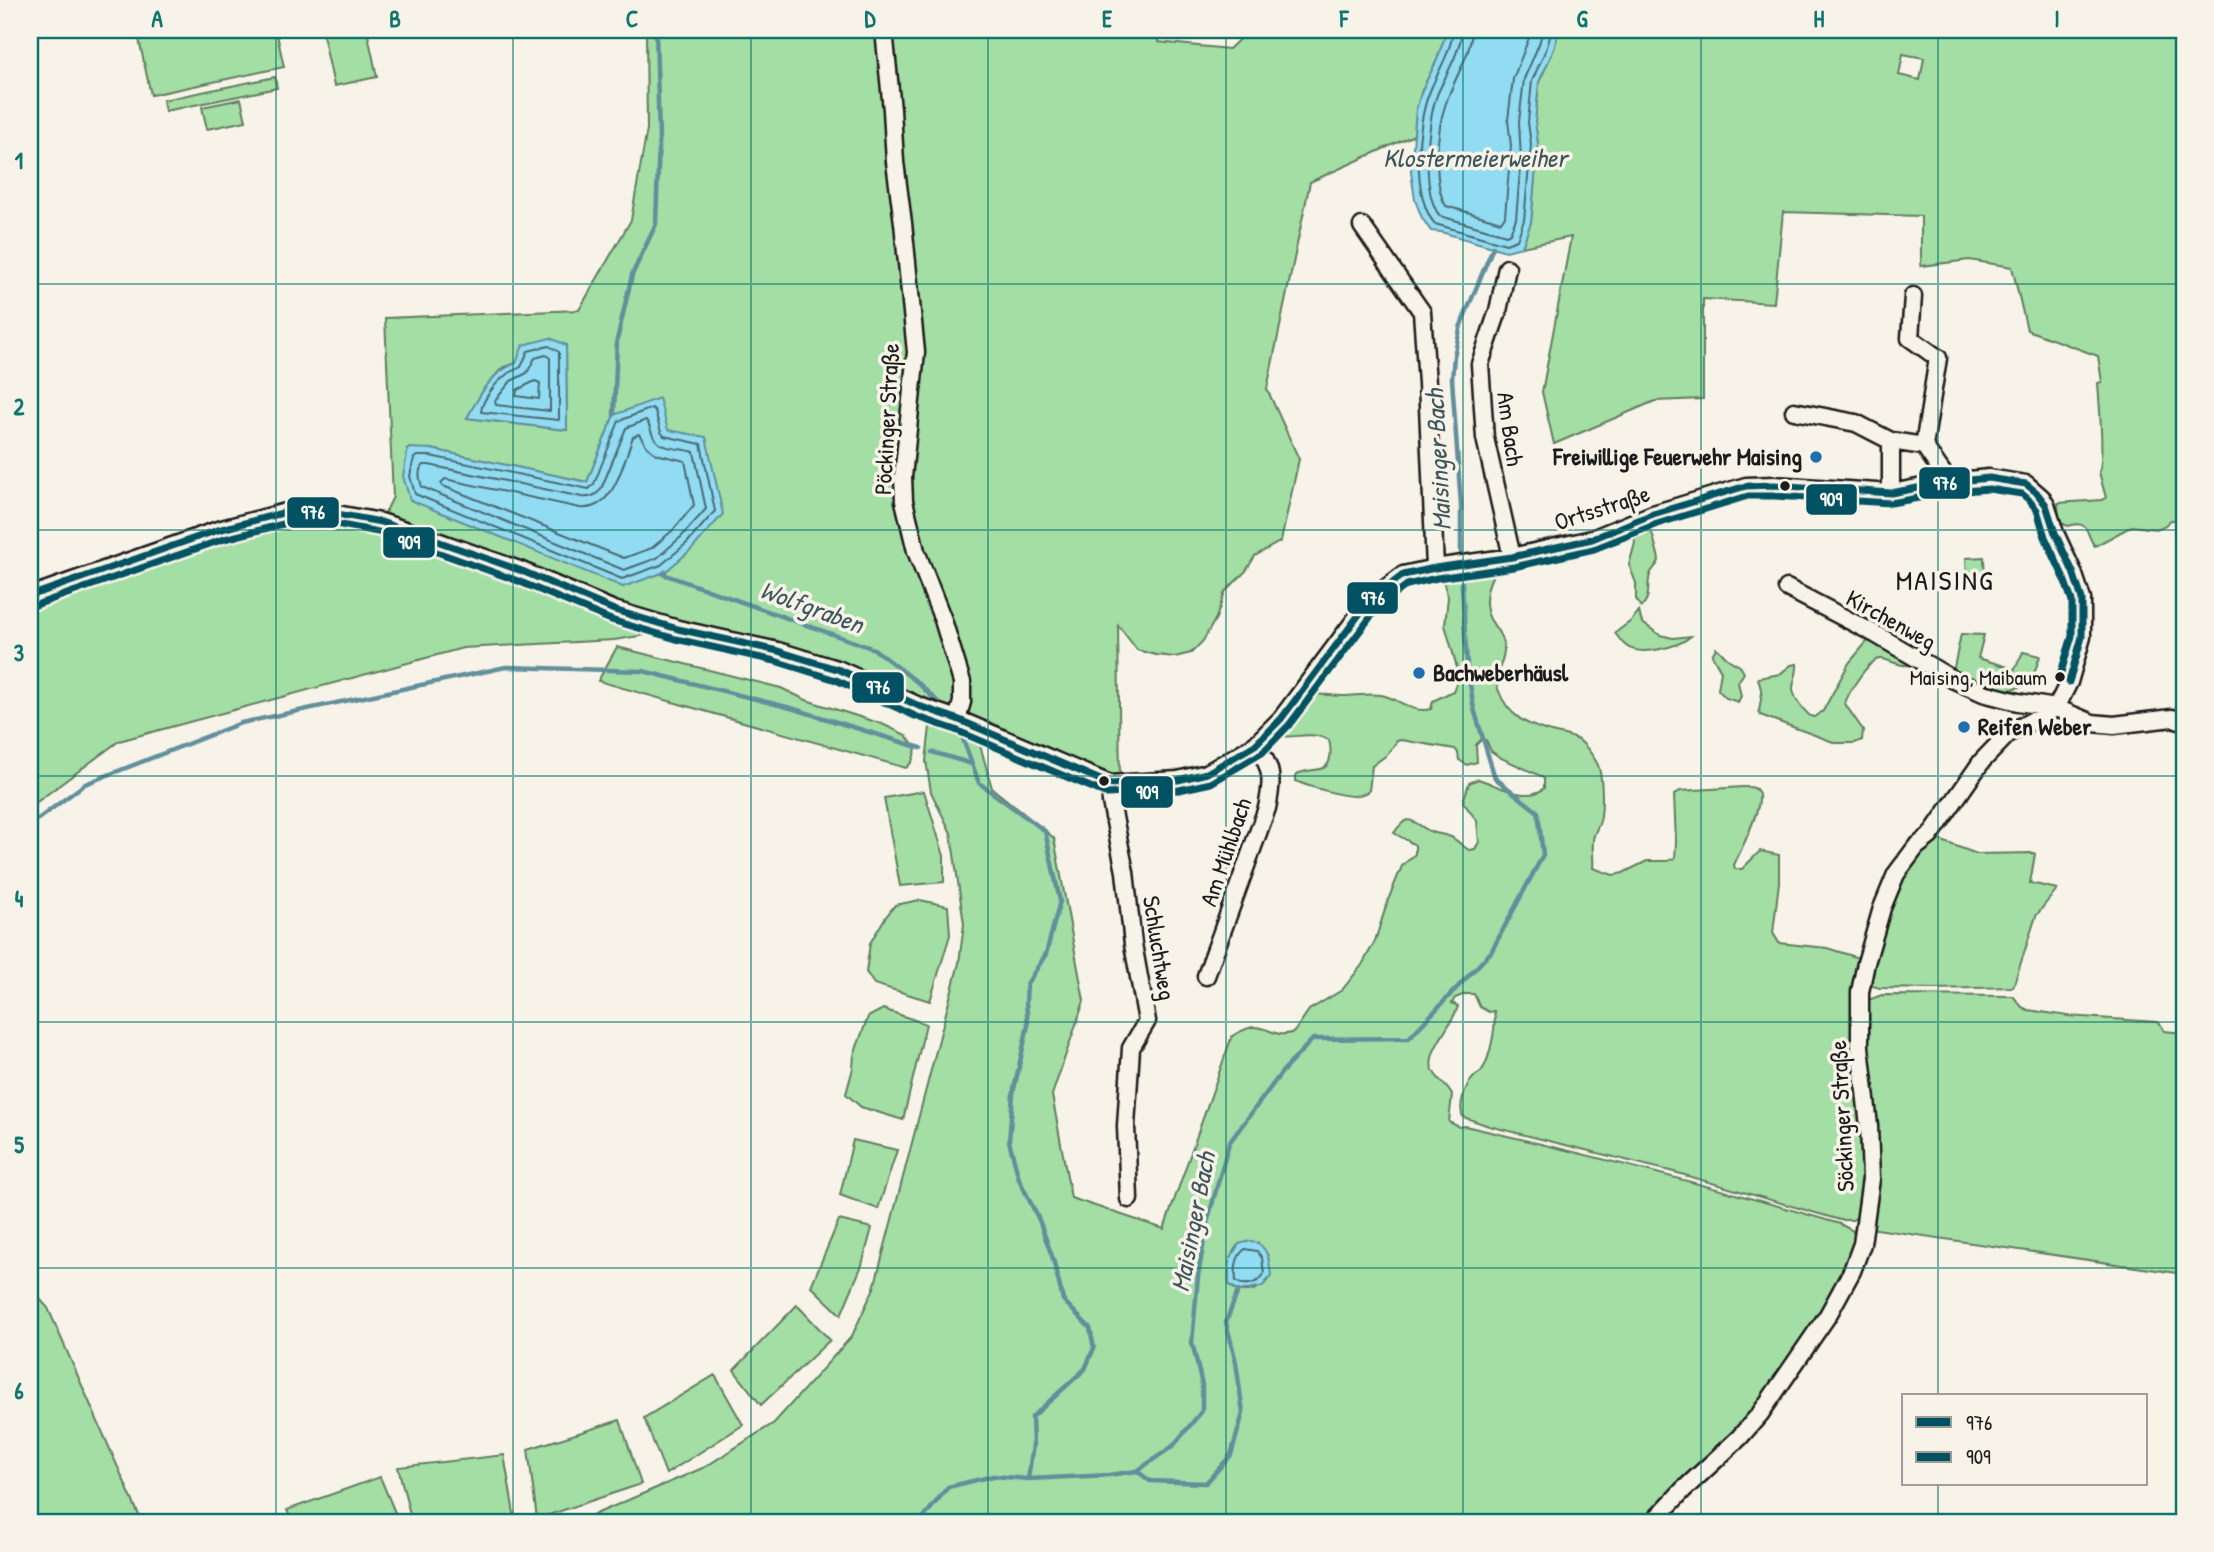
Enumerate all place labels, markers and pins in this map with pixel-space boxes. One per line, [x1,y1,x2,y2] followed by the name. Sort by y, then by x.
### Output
[1552,440,1802,473] place label: Freiwillige Feuerwehr Maising
[1808,449,1824,465] marker: Freiwillige Feuerwehr Maising
[1778,479,1792,493] unlabelled marker
[1433,656,1569,688] place label: Bachweberhäusl
[1910,662,2047,692] place label: Maising, Maibaum
[1411,665,1427,681] marker: Bachweberhäusl
[2053,670,2067,684] marker: Maising, Maibaum
[1978,710,2092,742] place label: Reifen Weber
[1956,719,1972,735] marker: Reifen Weber
[1097,774,1111,788] unlabelled marker

